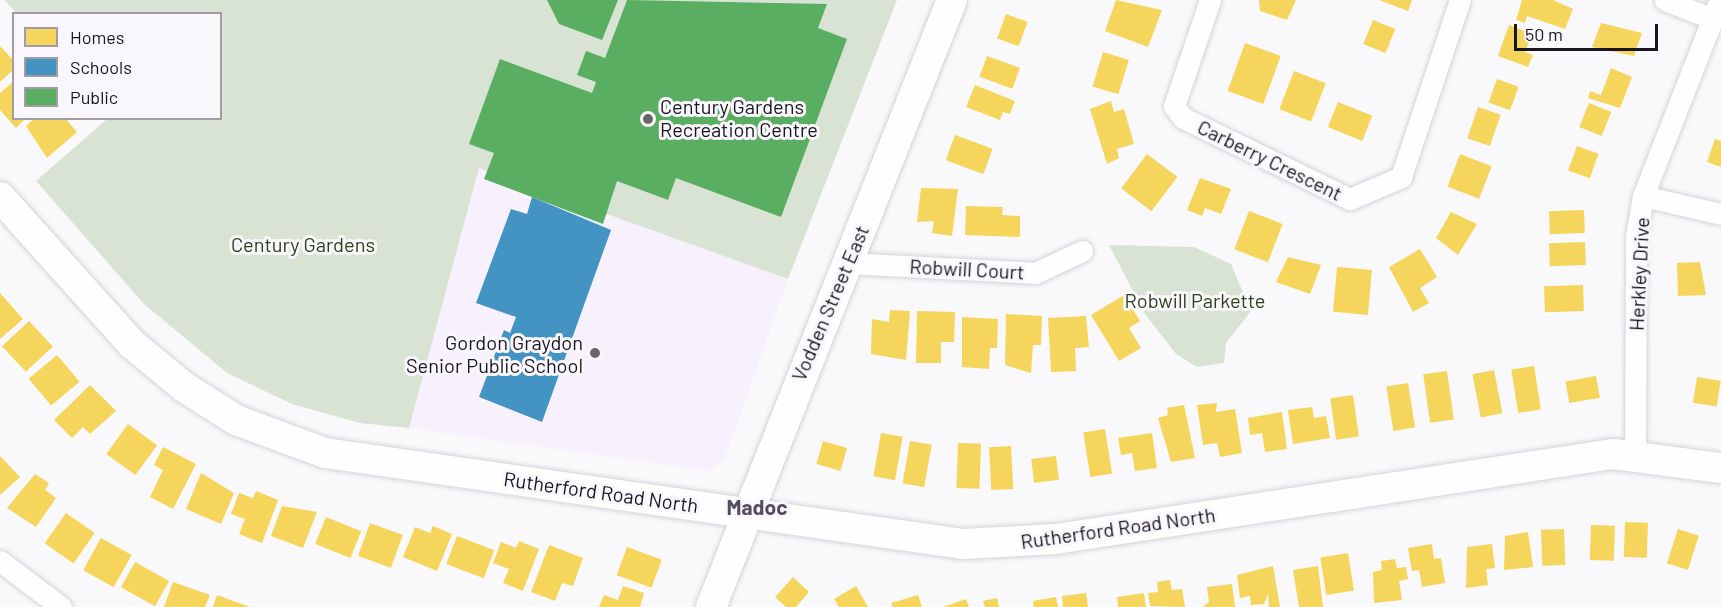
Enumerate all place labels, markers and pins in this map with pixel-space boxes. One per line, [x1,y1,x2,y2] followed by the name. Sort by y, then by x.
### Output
[660,95,818,142] place label: Century Gardens Recreation Centre
[641,112,655,126] marker: Century Gardens Recreation Centre
[406,330,583,377] place label: Gordon Graydon Senior Public School
[588,346,602,360] marker: Gordon Graydon Senior Public School

